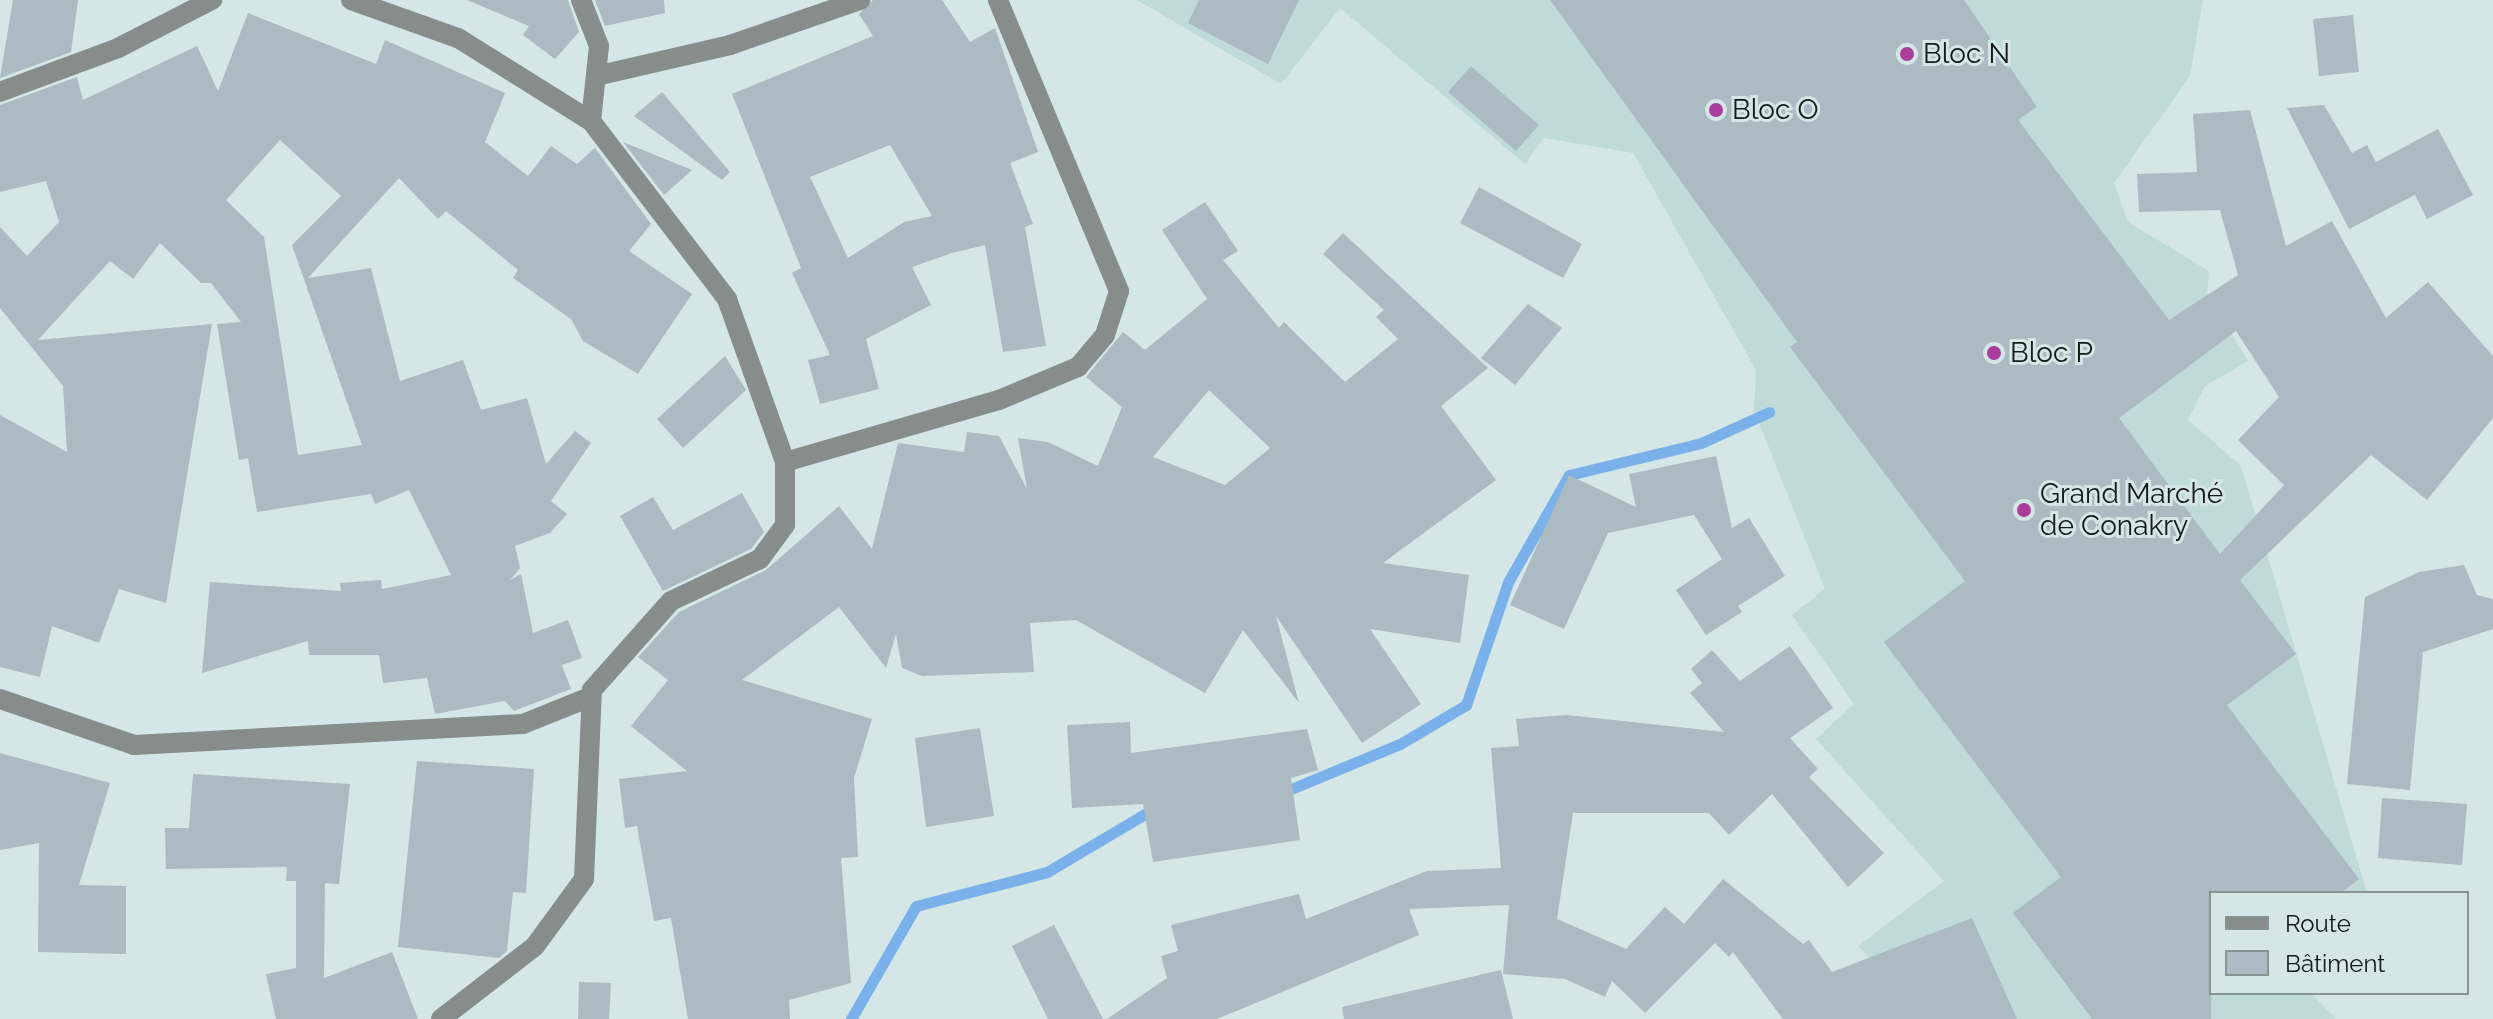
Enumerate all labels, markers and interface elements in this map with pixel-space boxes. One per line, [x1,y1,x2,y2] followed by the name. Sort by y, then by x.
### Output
[1923,37,2010,71] place label: Bloc N
[1898,45,1916,63] marker: Bloc N
[1732,93,1818,127] place label: Bloc O
[1707,101,1725,119] marker: Bloc O
[2010,336,2093,370] place label: Bloc P
[1985,344,2003,362] marker: Bloc P
[2040,477,2223,543] place label: Grand Marché de Conakry
[2015,501,2033,519] marker: Grand Marché de Conakry
[2209,891,2469,995] legend
[2285,909,2351,938] text: Route
[2285,949,2385,978] text: Bâtiment

